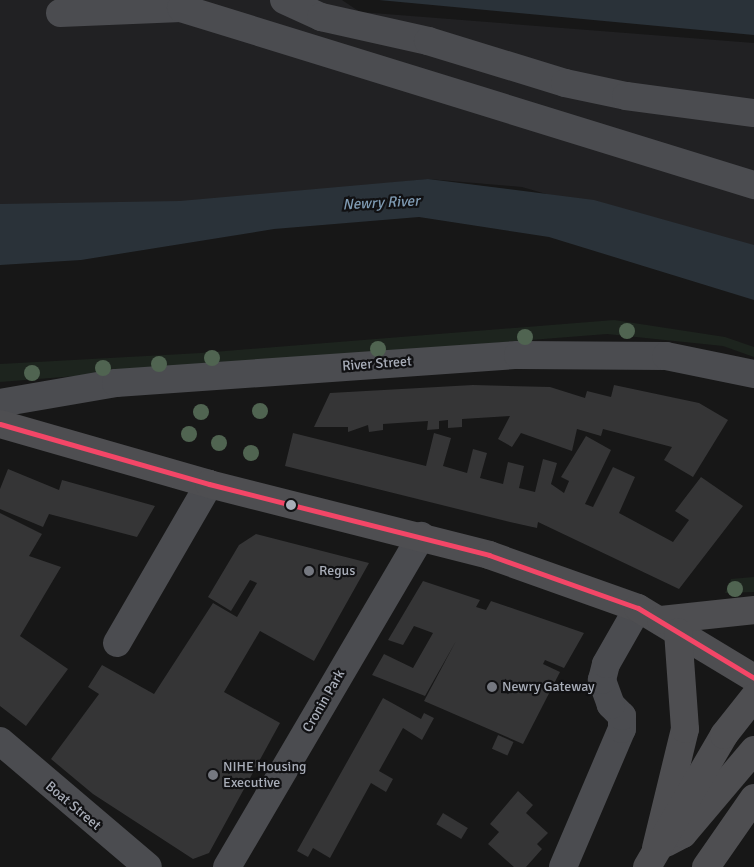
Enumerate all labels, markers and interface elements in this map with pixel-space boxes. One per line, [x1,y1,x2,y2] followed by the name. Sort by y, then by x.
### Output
[342,192,420,214] water label: Newry River
[342,353,412,375] street label: River Street
[286,500,296,510] unlabelled marker
[319,563,355,579] place label: Regus
[303,565,315,577] marker: Regus
[299,667,349,735] street label: Cronin Park
[502,679,595,695] place label: Newry Gateway
[486,681,498,693] marker: Newry Gateway
[223,759,306,792] place label: NIHE Housing Executive
[207,769,219,781] marker: NIHE Housing Executive
[42,778,104,834] street label: Boat Street

